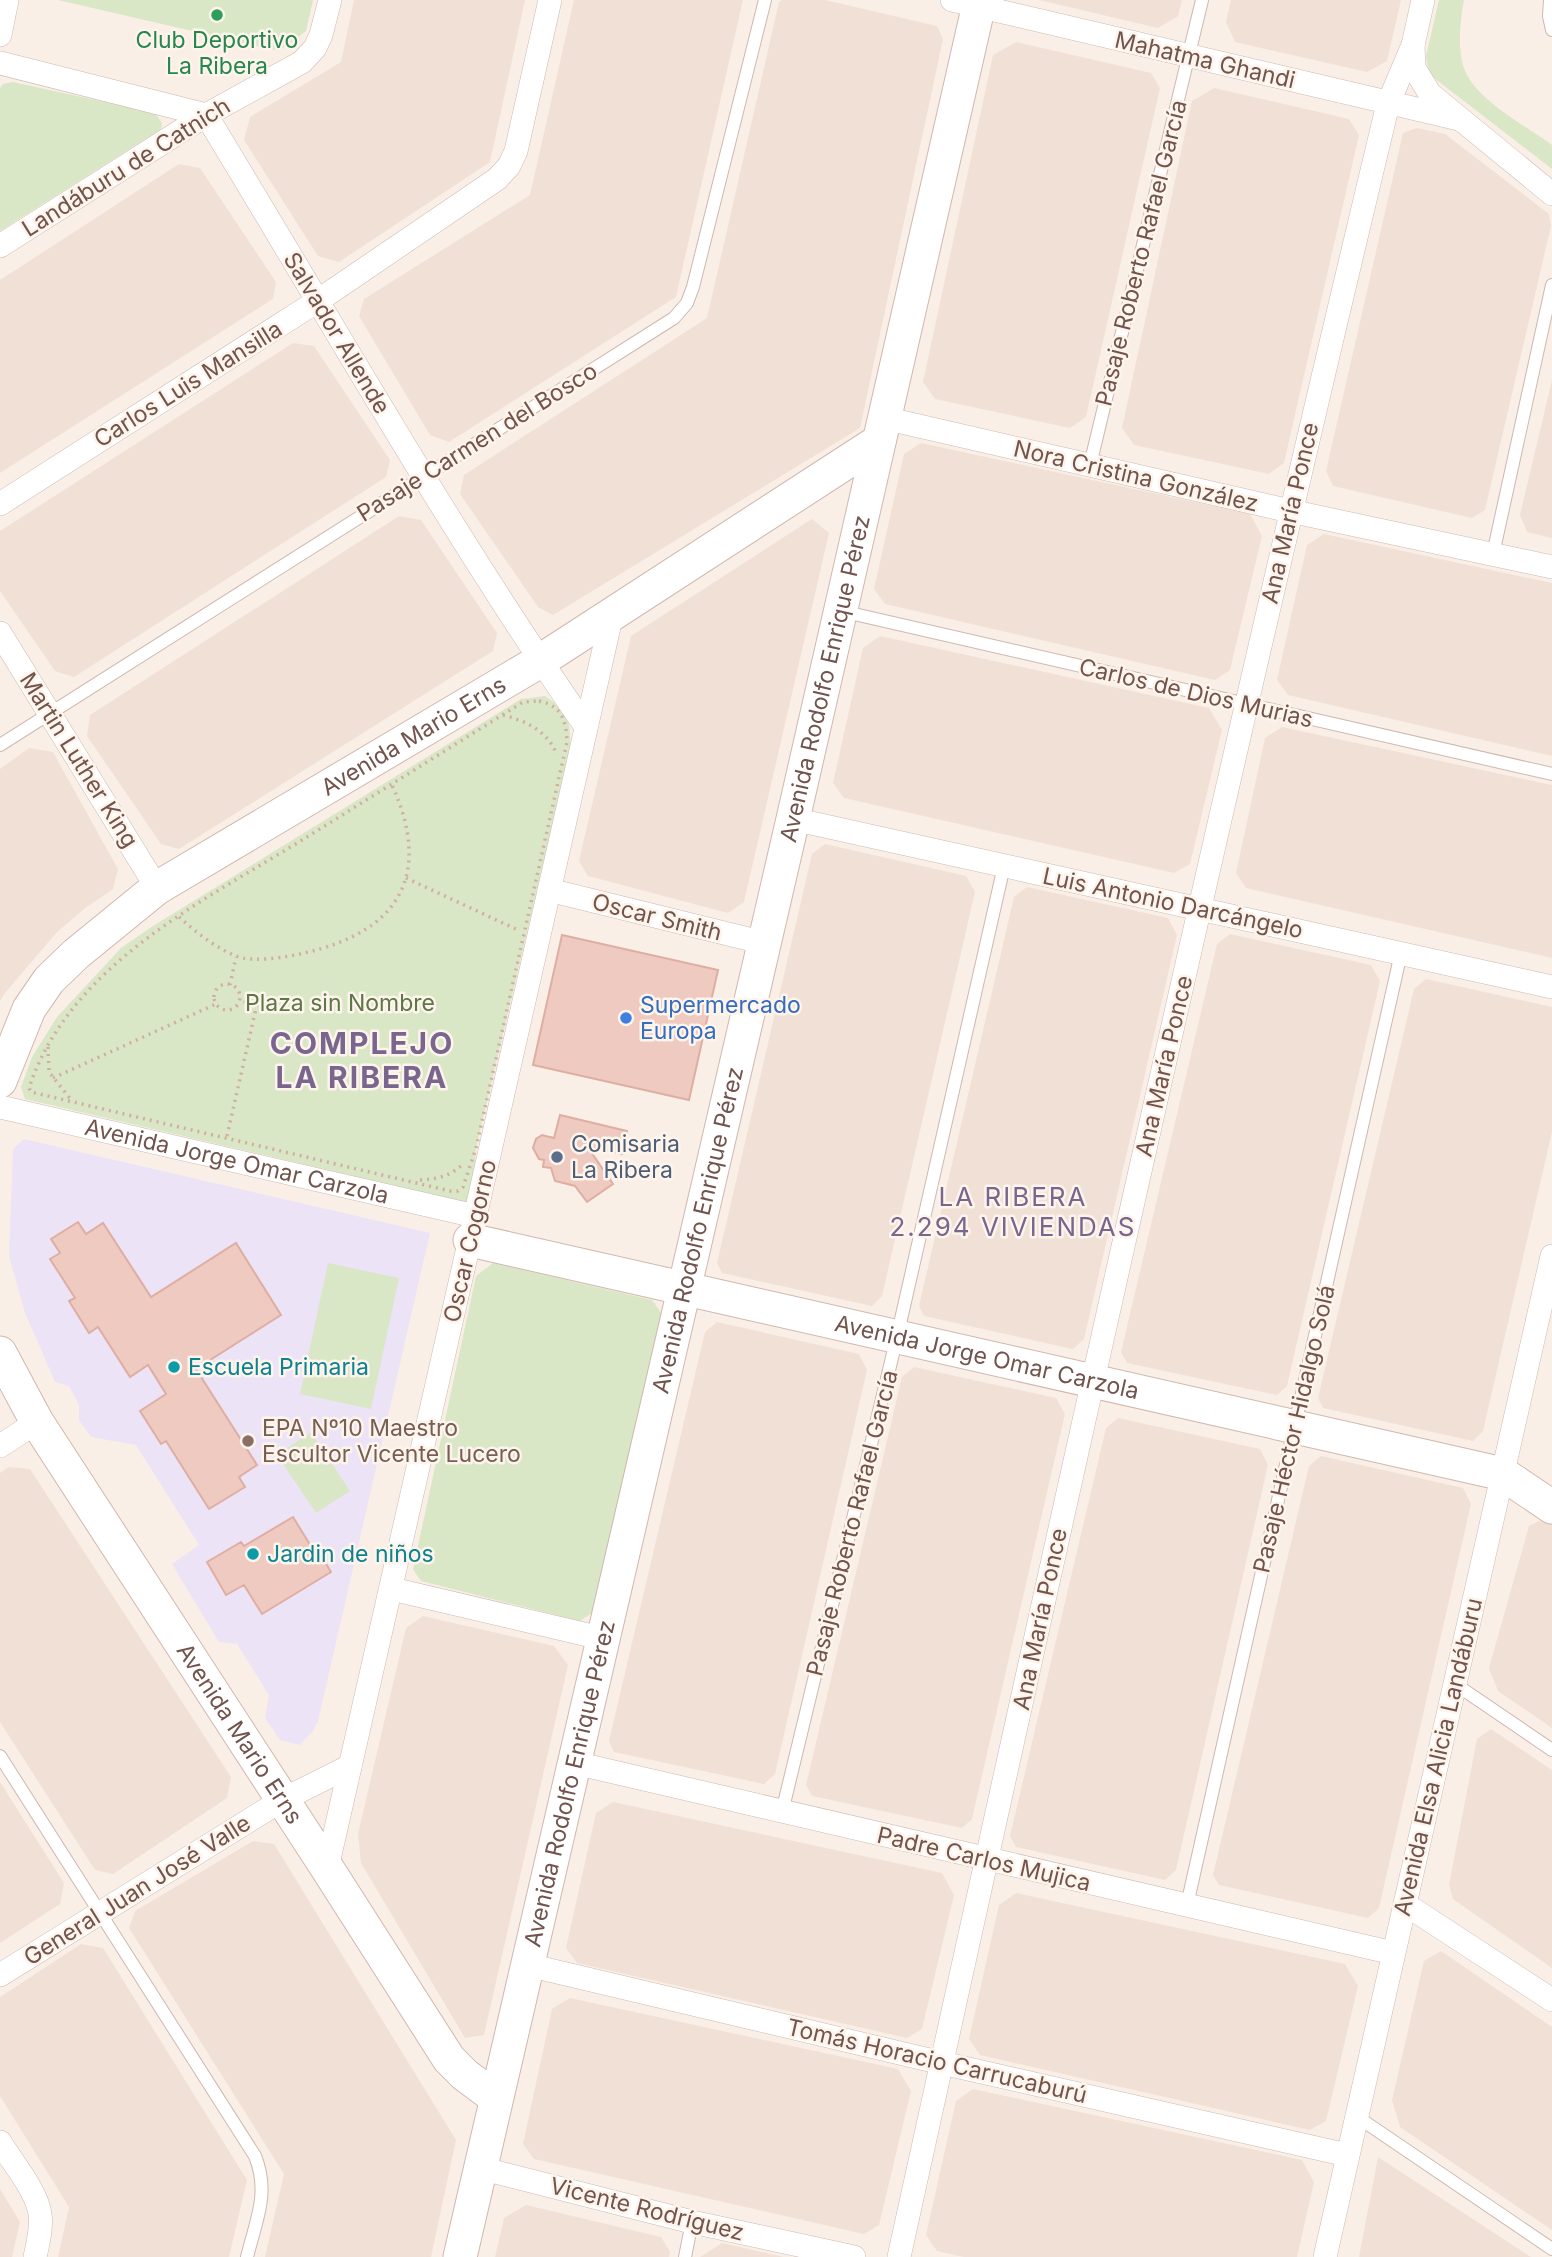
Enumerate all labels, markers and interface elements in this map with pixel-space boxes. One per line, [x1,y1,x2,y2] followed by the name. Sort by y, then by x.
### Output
[209,7,225,23] marker: Club Deportivo La Ribera
[136,26,298,80] place label: Club Deportivo La Ribera
[1112,26,1298,94] street label: Mahatma Ghandi
[17,92,235,242] street label: Landáburu de Catnich
[1089,97,1193,409] street label: Pasaje Roberto Rafael García
[278,247,396,419] street label: Salvador Allende
[89,315,287,453] street label: Carlos Luis Mansilla
[352,356,602,528] street label: Pasaje Carmen del Bosco
[1256,420,1324,606] street label: Ana María Ponce
[1011,434,1261,518] street label: Nora Cristina González
[774,513,876,845] street label: Avenida Rodolfo Enrique Pérez
[1076,652,1316,734] street label: Carlos de Dios Murias
[14,667,144,853] street label: Martin Luther King
[316,670,511,802] street label: Avenida Mario Erns
[1040,862,1306,944] street label: Luis Antonio Darcángelo
[589,887,725,947] street label: Oscar Smith
[1130,973,1198,1159] street label: Ana María Ponce
[245,989,435,1017] park label: Plaza sin Nombre
[640,991,801,1045] place label: Supermercado Europa
[618,1010,634,1026] marker: Supermercado Europa
[270,1025,454,1095] district label: COMPLEJO LA RIBERA
[646,1064,749,1396] street label: Avenida Rodolfo Enrique Pérez
[82,1113,392,1210] street label: Avenida Jorge Omar Carzola
[571,1130,680,1184] place label: Comisaria La Ribera
[549,1149,565,1165] marker: Comisaria La Ribera
[438,1157,502,1325] street label: Oscar Cogorno
[890,1181,1137,1242] district label: LA RIBERA 2.294 VIVIENDAS
[1247,1282,1341,1576] street label: Pasaje Héctor Hidalgo Solá
[832,1309,1142,1405] street label: Avenida Jorge Omar Carzola
[188,1353,369,1381] place label: Escuela Primaria
[166,1359,182,1375] marker: Escuela Primaria
[800,1367,904,1679] street label: Pasaje Roberto Rafael García
[262,1414,521,1468] place label: EPA Nº10 Maestro Escultor Vicente Lucero
[240,1433,256,1449] marker: EPA Nº10 Maestro Escultor Vicente Lucero
[1007,1526,1073,1712] street label: Ana María Ponce
[267,1540,434,1568] place label: Jardin de niños
[245,1546,261,1562] marker: Jardin de niños
[1388,1595,1488,1919] street label: Avenida Elsa Alicia Landáburu
[518,1617,621,1950] street label: Avenida Rodolfo Enrique Pérez
[171,1638,309,1829] street label: Avenida Mario Erns
[18,1809,256,1971] street label: General Juan José Valle
[874,1821,1094,1897] street label: Padre Carlos Mujica
[784,2013,1090,2109] street label: Tomás Horacio Carrucaburú
[547,2171,747,2247] street label: Vicente Rodríguez

